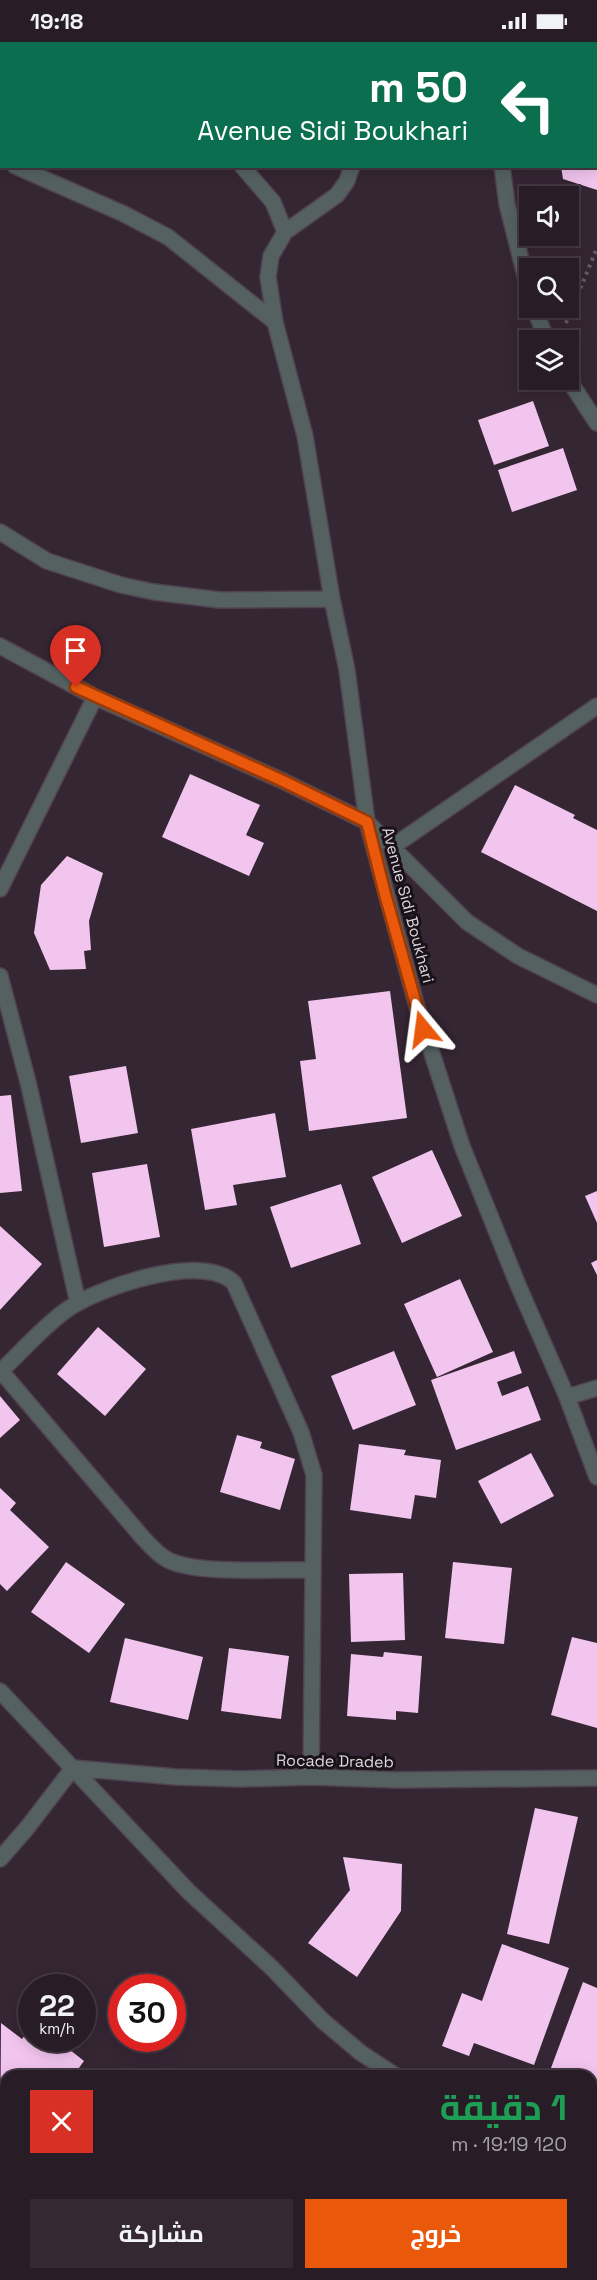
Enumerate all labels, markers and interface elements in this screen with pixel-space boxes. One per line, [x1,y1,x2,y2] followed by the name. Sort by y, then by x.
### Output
[30,7,83,35] text: 19:18
[369,61,468,114] text: 50 m
[489,66,567,144] icon: left
[197,113,468,148] text: Avenue Sidi Boukhari
[519,186,579,390] map controls
[519,186,579,246] button: sound
[519,258,579,318] button: search
[519,330,579,390] button: layers
[50,625,101,687] pin
[59,634,92,667] icon: arrive
[377,825,439,985] street label: Avenue Sidi Boukhari
[391,997,455,1061] position arrow
[276,1749,394,1773] street label: Rocade Dradeb
[108,1974,186,2052] speed limit sign: 30
[39,1986,75,2025] text: 22
[39,2019,75,2038] text: km/h
[440,2085,567,2131] text: 1 دقيقة
[30,2090,93,2153] button: close
[451,2131,567,2157] text: 120 m · 19:19
[30,2199,293,2268] button: مشاركة
[305,2199,567,2268] button: خروج

